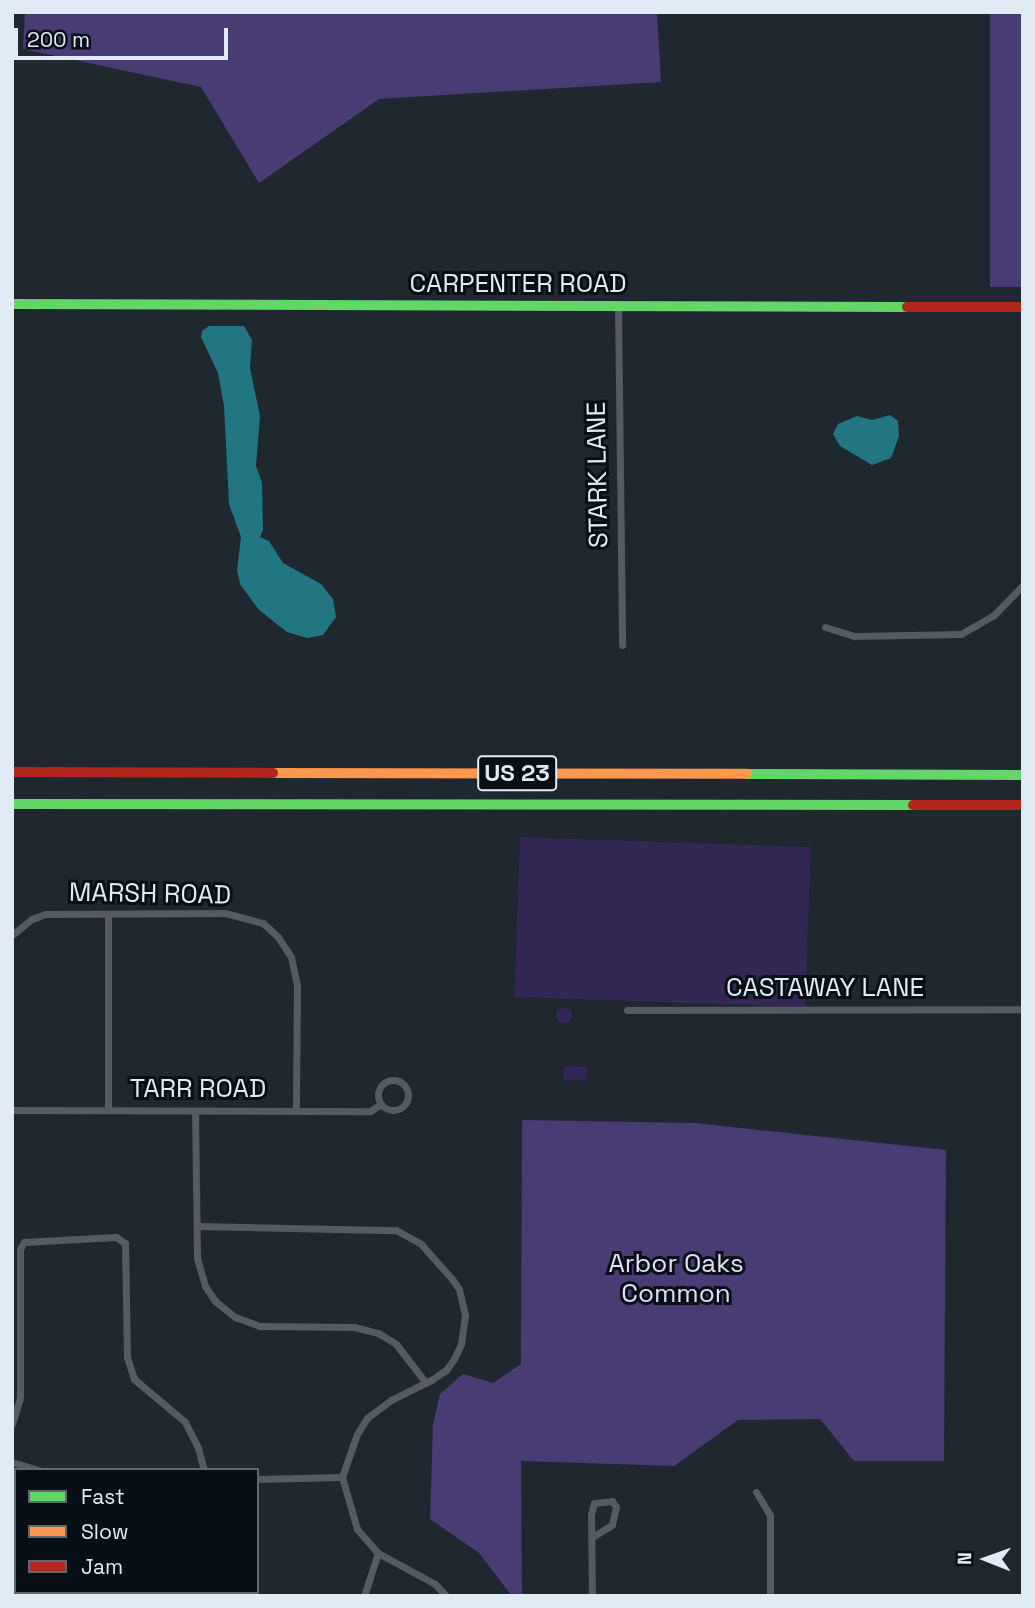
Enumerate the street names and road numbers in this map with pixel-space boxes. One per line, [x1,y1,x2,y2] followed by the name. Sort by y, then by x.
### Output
[409,268,627,300] street label: CARPENTER ROAD
[581,402,615,548] street label: STARK LANE
[477,752,557,794] road number: US 23
[69,877,231,911] street label: MARSH ROAD
[726,972,924,1004] street label: CASTAWAY LANE
[130,1073,266,1105] street label: TARR ROAD

